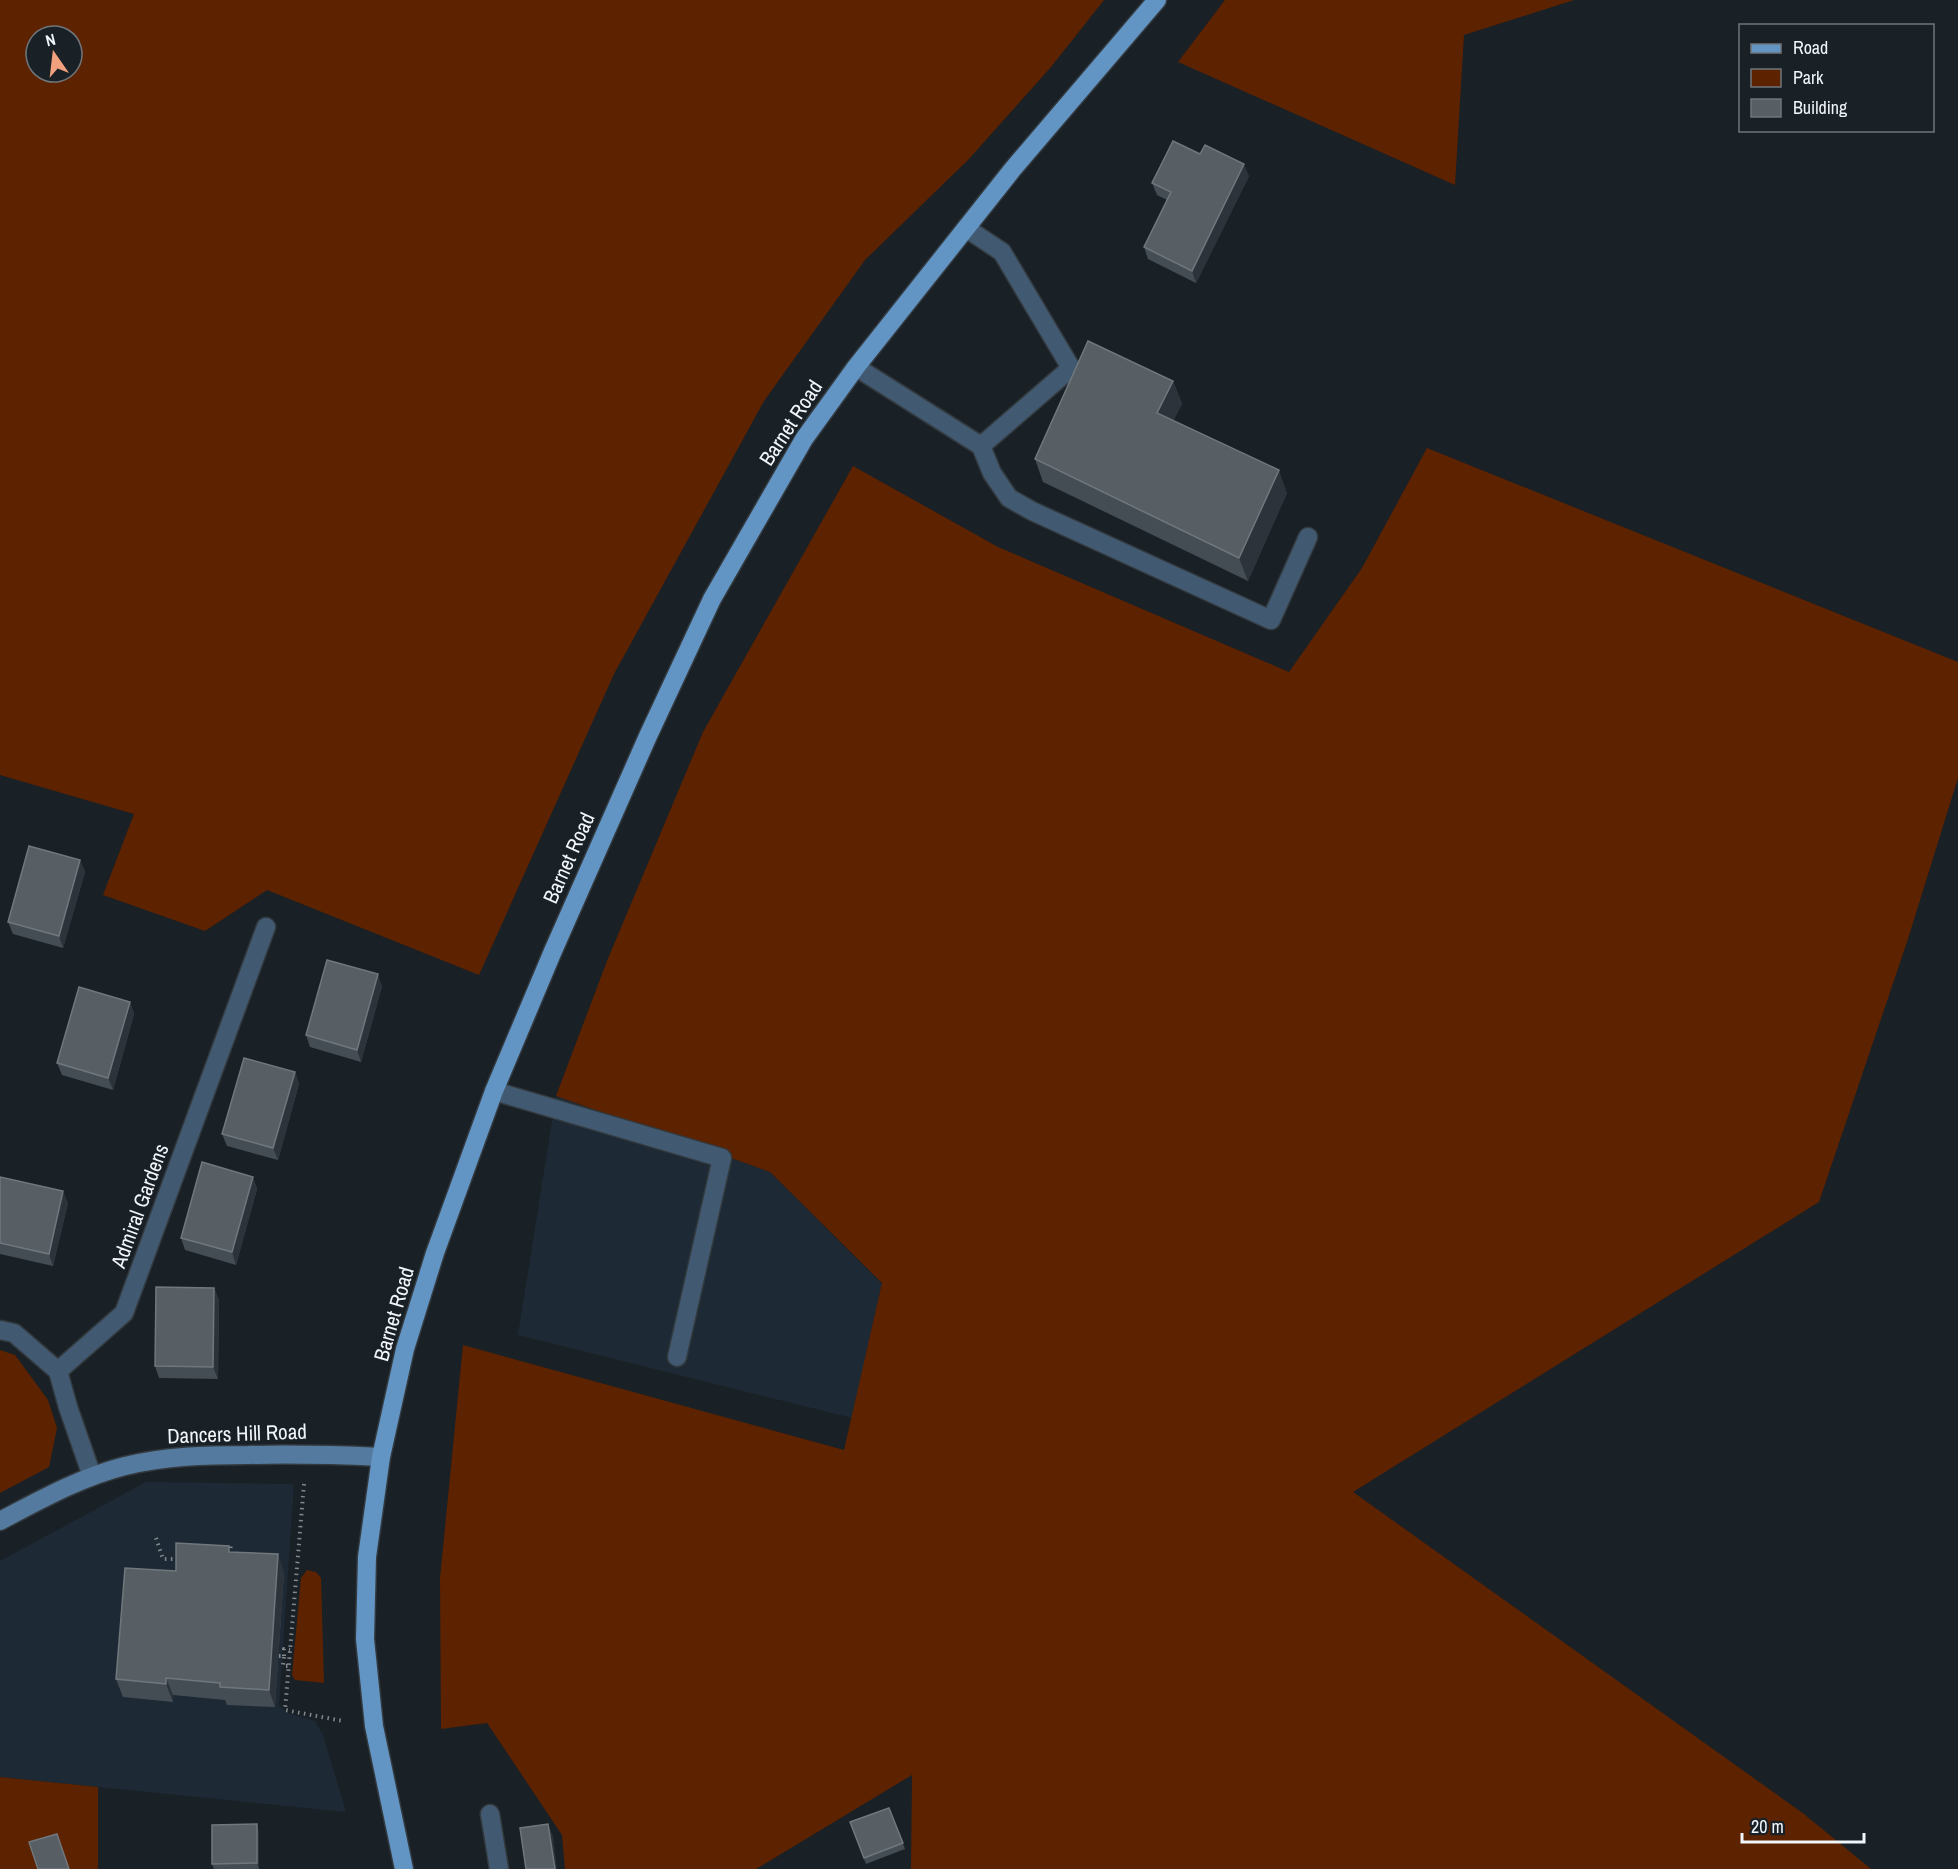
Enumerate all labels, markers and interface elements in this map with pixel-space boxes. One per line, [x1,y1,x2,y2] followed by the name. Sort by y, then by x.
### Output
[24,24,84,84] north arrow
[1739,24,1934,132] legend
[43,28,58,51] text: N
[1793,35,1828,60] text: Road
[1793,65,1824,90] text: Park
[1793,95,1848,120] text: Building
[752,374,829,471] street label: Barnet Road
[536,808,601,908] street label: Barnet Road
[103,1140,175,1273] street label: Admiral Gardens
[366,1263,421,1364] street label: Barnet Road
[167,1417,307,1450] street label: Dancers Hill Road
[1742,1806,1864,1844] scale bar
[1751,1814,1784,1839] text: 20 m

